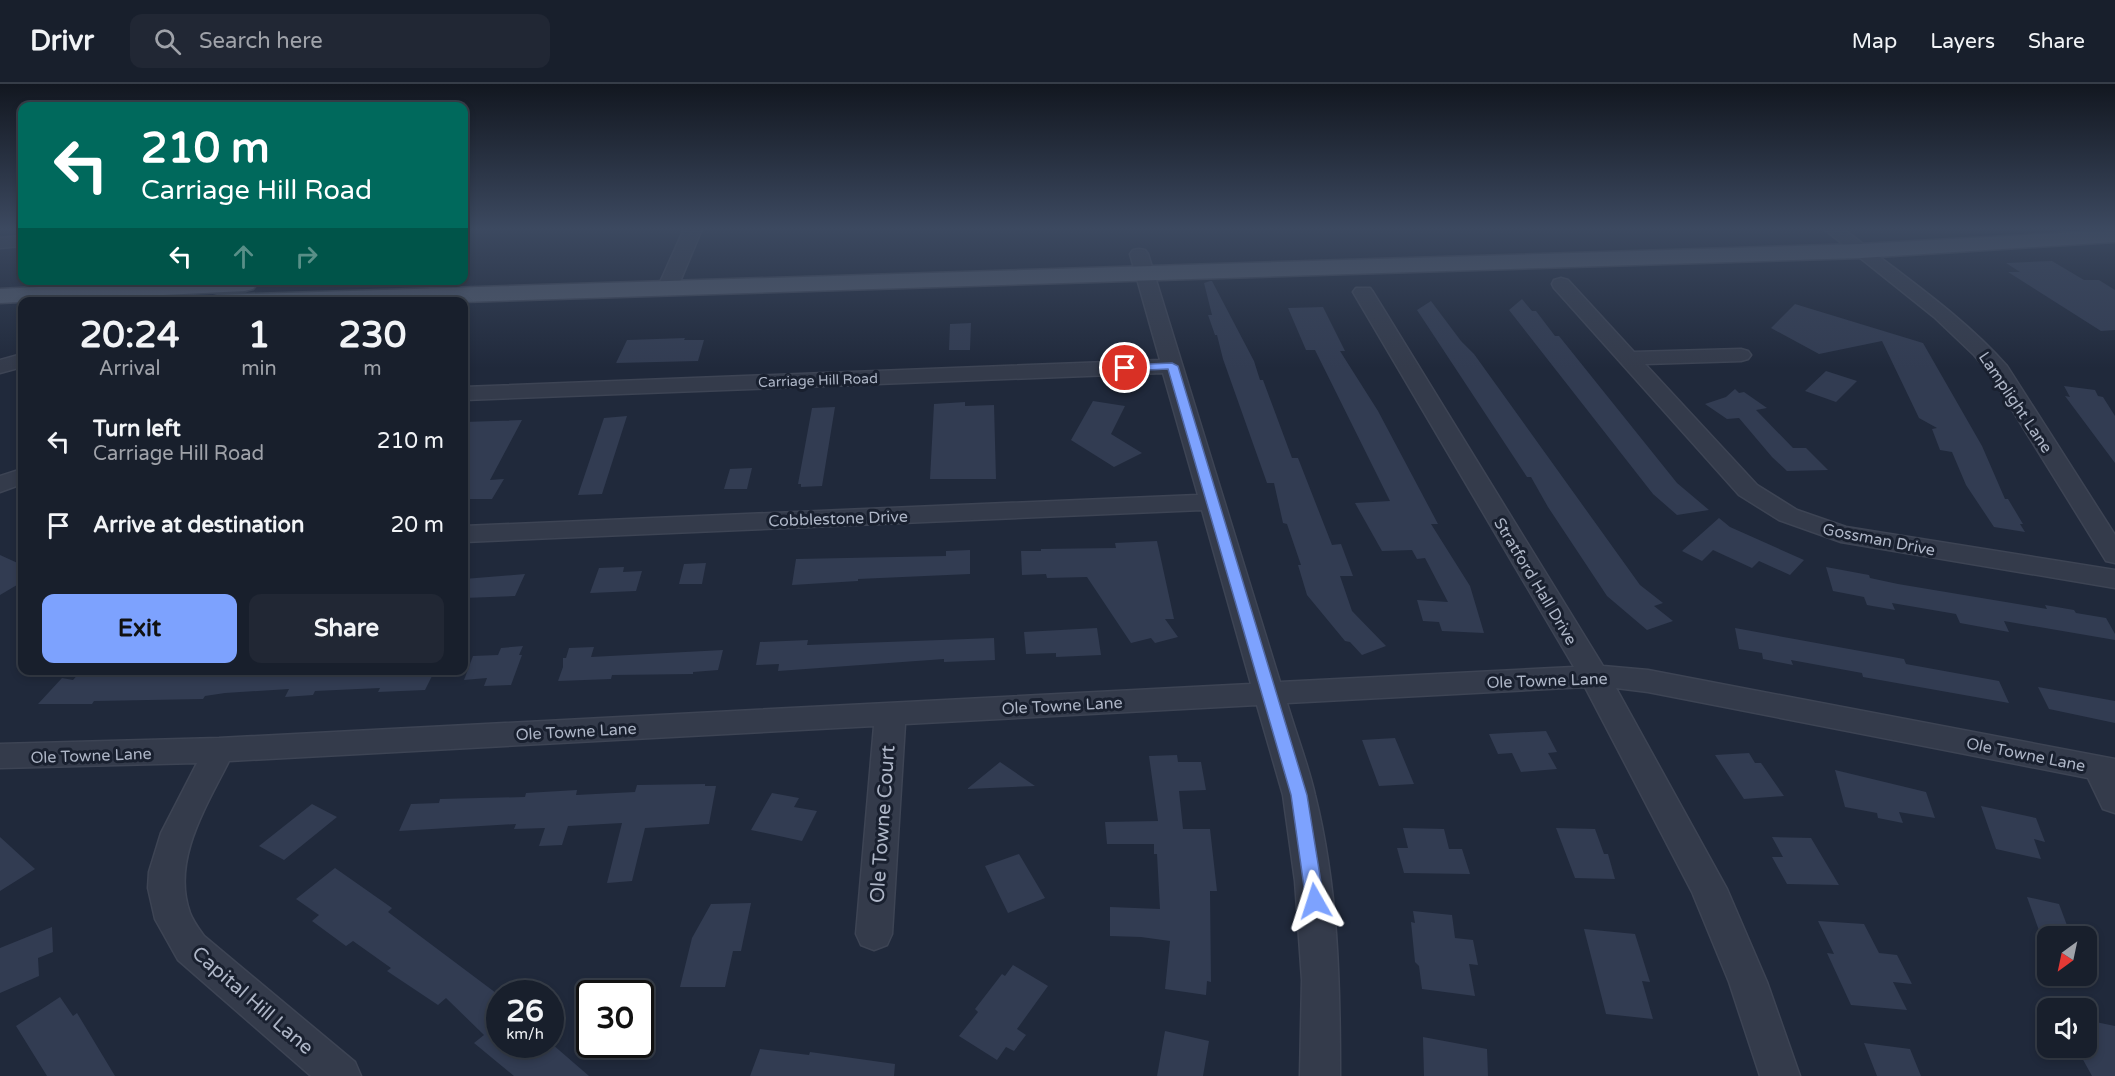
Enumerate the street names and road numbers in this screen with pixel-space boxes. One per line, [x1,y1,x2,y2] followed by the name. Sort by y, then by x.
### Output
[1974,348,2056,457] street label: Lamplight Lane
[758,370,878,391] street label: Carriage Hill Road
[768,507,908,531] street label: Cobblestone Drive
[1489,514,1581,649] street label: Stratford Hall Drive
[1821,519,1937,561] street label: Gossman Drive
[1486,669,1608,693] street label: Ole Towne Lane
[1001,693,1123,719] street label: Ole Towne Lane
[515,719,637,745] street label: Ole Towne Lane
[1964,734,2087,776] street label: Ole Towne Lane
[30,744,152,768] street label: Ole Towne Lane
[866,744,901,904] street label: Ole Towne Court
[187,941,318,1060] street label: Capital Hill Lane

